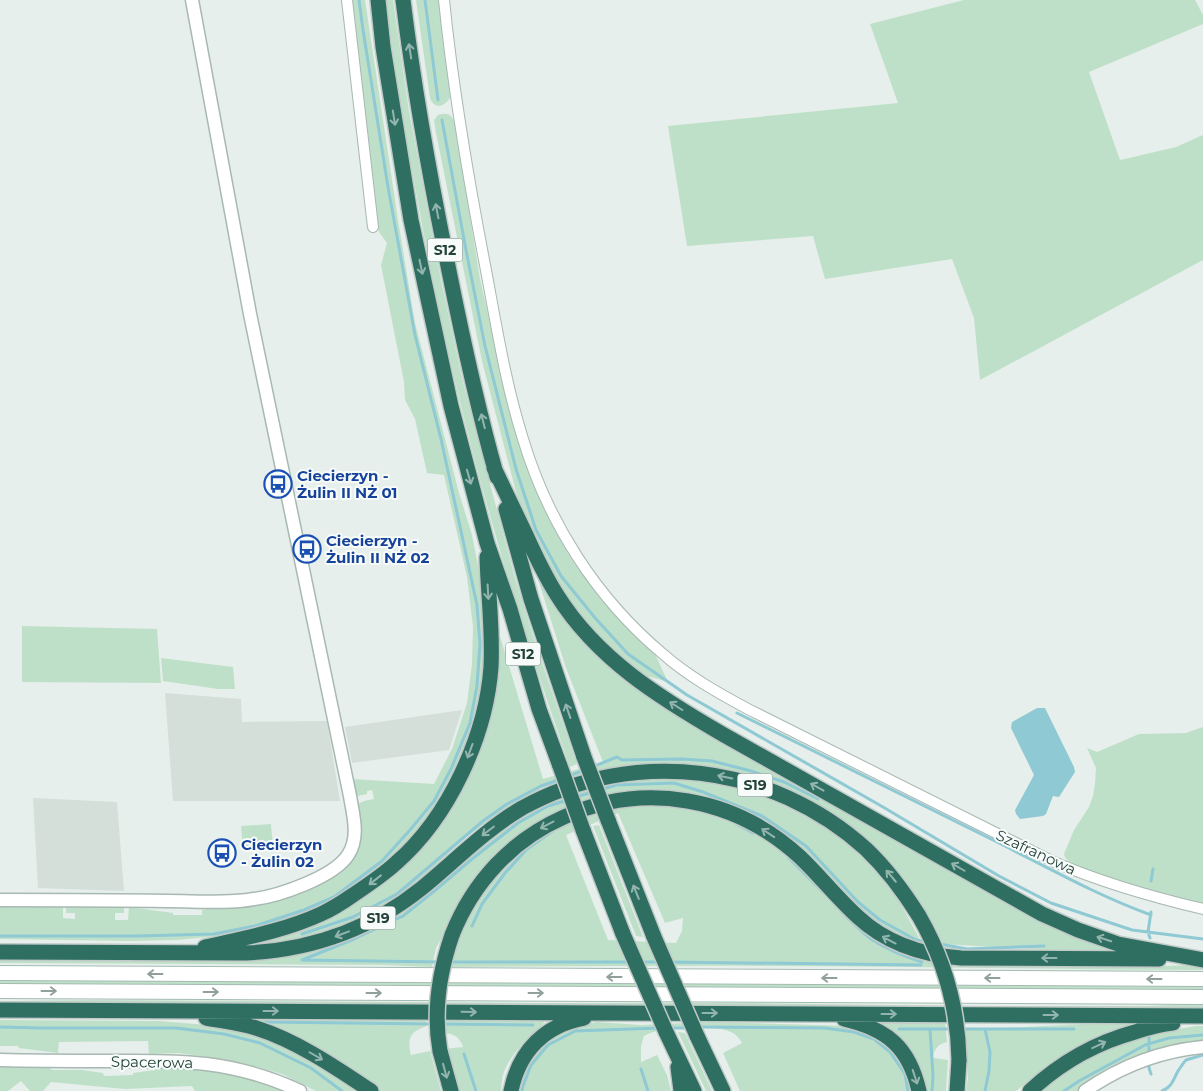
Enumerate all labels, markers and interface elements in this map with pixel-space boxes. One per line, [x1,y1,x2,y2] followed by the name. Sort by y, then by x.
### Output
[405,43,415,59] one-way arrow
[390,109,400,125] one-way arrow
[432,203,441,219] one-way arrow
[428,238,462,262] road number: S12
[417,259,427,275] one-way arrow
[478,413,487,429] one-way arrow
[297,466,397,502] place label: Ciecierzyn - Żulin II NŻ 01
[465,468,475,484] one-way arrow
[263,469,293,499] bus stop icon: Ciecierzyn - Żulin II NŻ 01
[326,531,430,567] place label: Ciecierzyn - Żulin II NŻ 02
[292,534,322,564] bus stop icon: Ciecierzyn - Żulin II NŻ 02
[484,584,493,600] one-way arrow
[506,642,540,666] road number: S12
[669,701,683,711] one-way arrow
[563,704,573,720] one-way arrow
[465,743,474,759] one-way arrow
[717,772,733,781] one-way arrow
[738,774,772,796] road number: S19
[810,782,825,791] one-way arrow
[540,820,555,830] one-way arrow
[993,825,1079,879] street label: Szafranowa
[481,826,495,836] one-way arrow
[761,827,775,838] one-way arrow
[241,835,322,871] place label: Ciecierzyn - Żulin 02
[207,838,237,868] bus stop icon: Ciecierzyn - Żulin 02
[951,862,966,872] one-way arrow
[886,870,897,883] one-way arrow
[368,875,382,885] one-way arrow
[631,884,640,900] one-way arrow
[360,906,396,930] road number: S19
[335,930,350,939] one-way arrow
[1096,934,1112,943] one-way arrow
[882,935,897,945] one-way arrow
[1041,953,1058,963] one-way arrow
[147,969,164,979] one-way arrow
[607,972,623,982] one-way arrow
[822,973,838,983] one-way arrow
[984,973,1000,983] one-way arrow
[1147,974,1163,984] one-way arrow
[40,986,56,996] one-way arrow
[202,987,219,997] one-way arrow
[365,988,381,997] one-way arrow
[528,989,544,998] one-way arrow
[263,1006,279,1016] one-way arrow
[460,1007,477,1017] one-way arrow
[701,1008,717,1018] one-way arrow
[880,1009,897,1019] one-way arrow
[1043,1010,1059,1020] one-way arrow
[1091,1039,1106,1049] one-way arrow
[309,1051,324,1061] one-way arrow
[111,1052,193,1072] street label: Spacerowa
[440,1063,450,1079] one-way arrow
[911,1069,920,1084] one-way arrow

